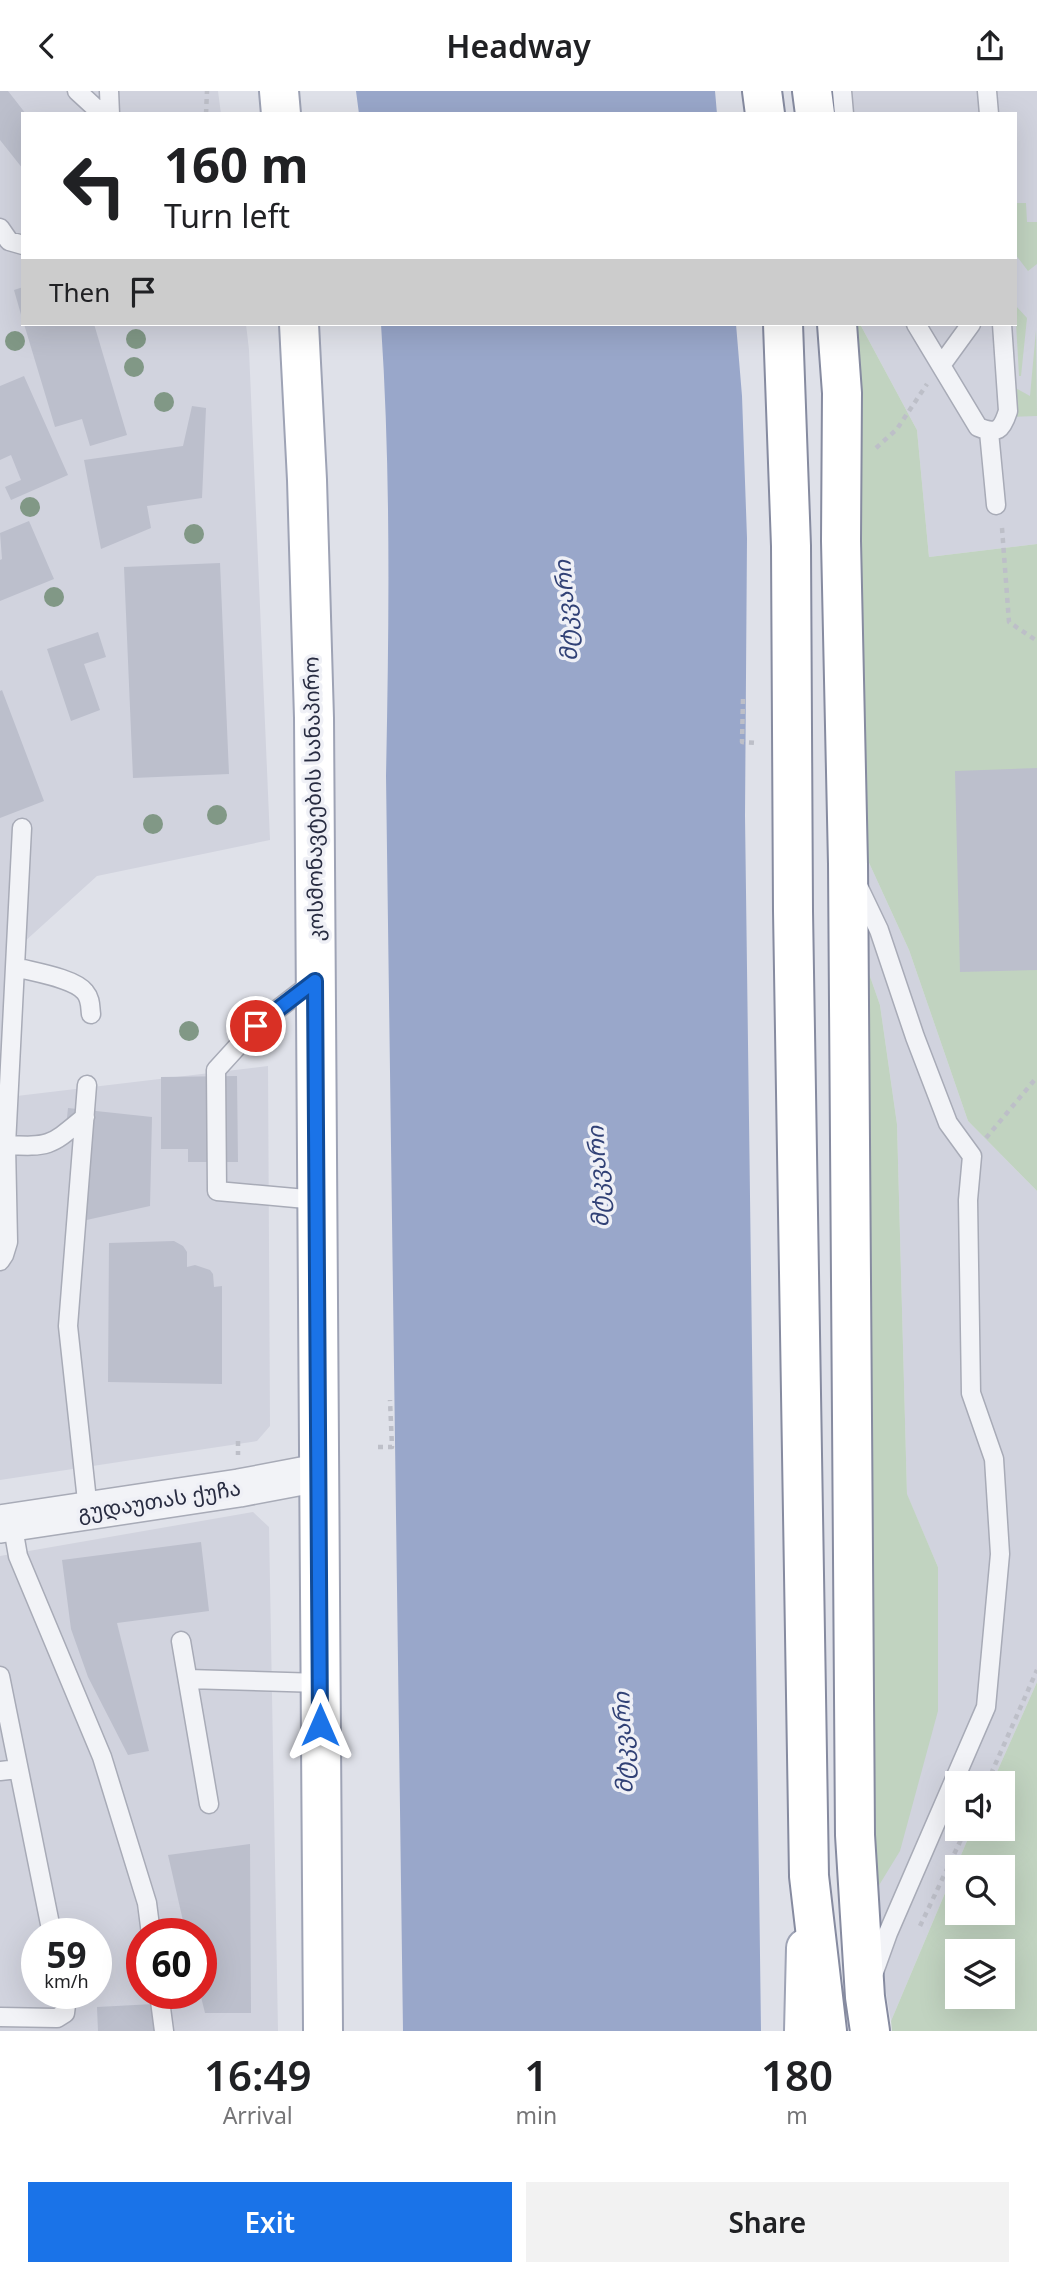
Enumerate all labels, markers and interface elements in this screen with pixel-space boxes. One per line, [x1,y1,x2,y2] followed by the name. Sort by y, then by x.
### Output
[446,24,591,67] text: Headway
[28,27,66,65] icon: back
[971,27,1009,65] icon: share
[164,131,309,197] text: 160 m
[49,140,140,231] icon: left
[164,194,290,237] text: Turn left
[124,273,162,311] icon: arrive
[49,274,110,310] text: Then
[545,558,585,663] water label: მტკვარი
[297,656,329,942] street label: კოსმონავტების სანაპირო
[226,996,286,1056] pin
[237,1007,275,1045] icon: arrive
[578,1125,616,1229] water label: მტკვარი
[75,1473,243,1527] street label: გუდაუთას ქუჩა
[283,1688,357,1762] position arrow
[604,1691,640,1794] water label: მტკვარი
[945,1771,1015,2009] map controls
[945,1771,1015,1841] button: sound
[945,1855,1015,1925] button: search
[126,1918,217,2009] speed limit sign: 60
[46,1931,87,1978] text: 59
[945,1939,1015,2009] button: layers
[44,1969,89,1993] text: km/h
[204,2046,312,2103] text: 16:49
[524,2046,548,2103] text: 1
[761,2046,833,2103] text: 180
[223,2099,293,2131] text: Arrival
[515,2099,557,2131] text: min
[786,2099,808,2131] text: m
[28,2182,512,2262] button: Exit
[526,2182,1009,2262] button: Share

